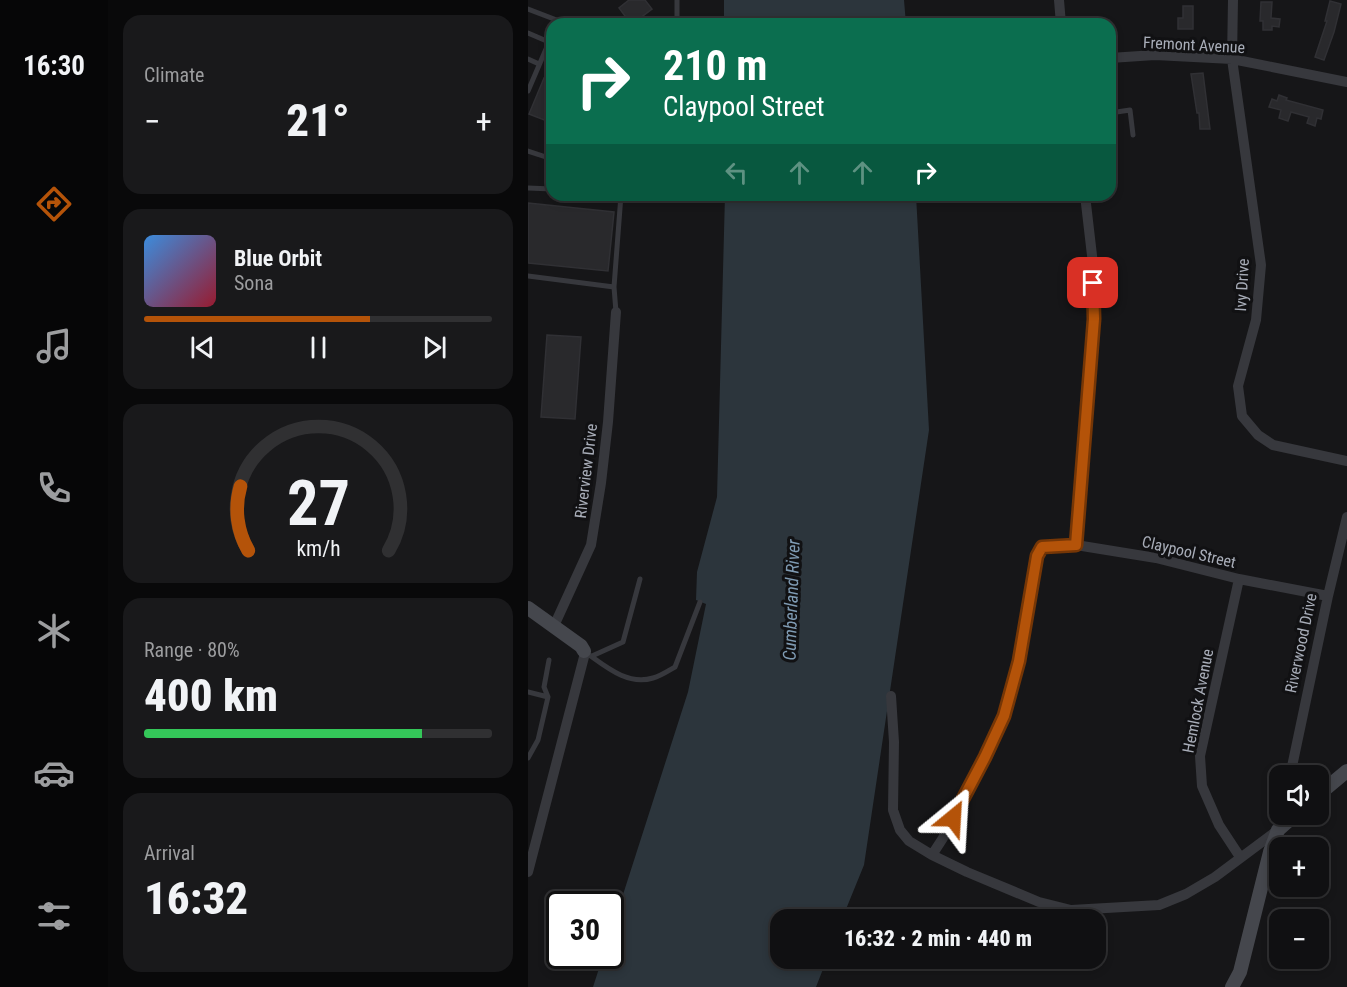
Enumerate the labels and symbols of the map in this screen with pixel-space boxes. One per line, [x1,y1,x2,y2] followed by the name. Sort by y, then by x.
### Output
[1143,33,1245,57] street label: Fremont Avenue
[1067,257,1118,308] pin
[1231,258,1253,312] street label: Ivy Drive
[571,422,601,520] street label: Riverview Drive
[1140,532,1238,572] street label: Claypool Street
[778,538,804,661] water label: Cumberland River
[1281,591,1321,695] street label: Riverwood Drive
[1179,647,1217,755] street label: Hemlock Avenue
[921,786,985,850] position arrow
[546,891,624,969] speed limit sign: 30

